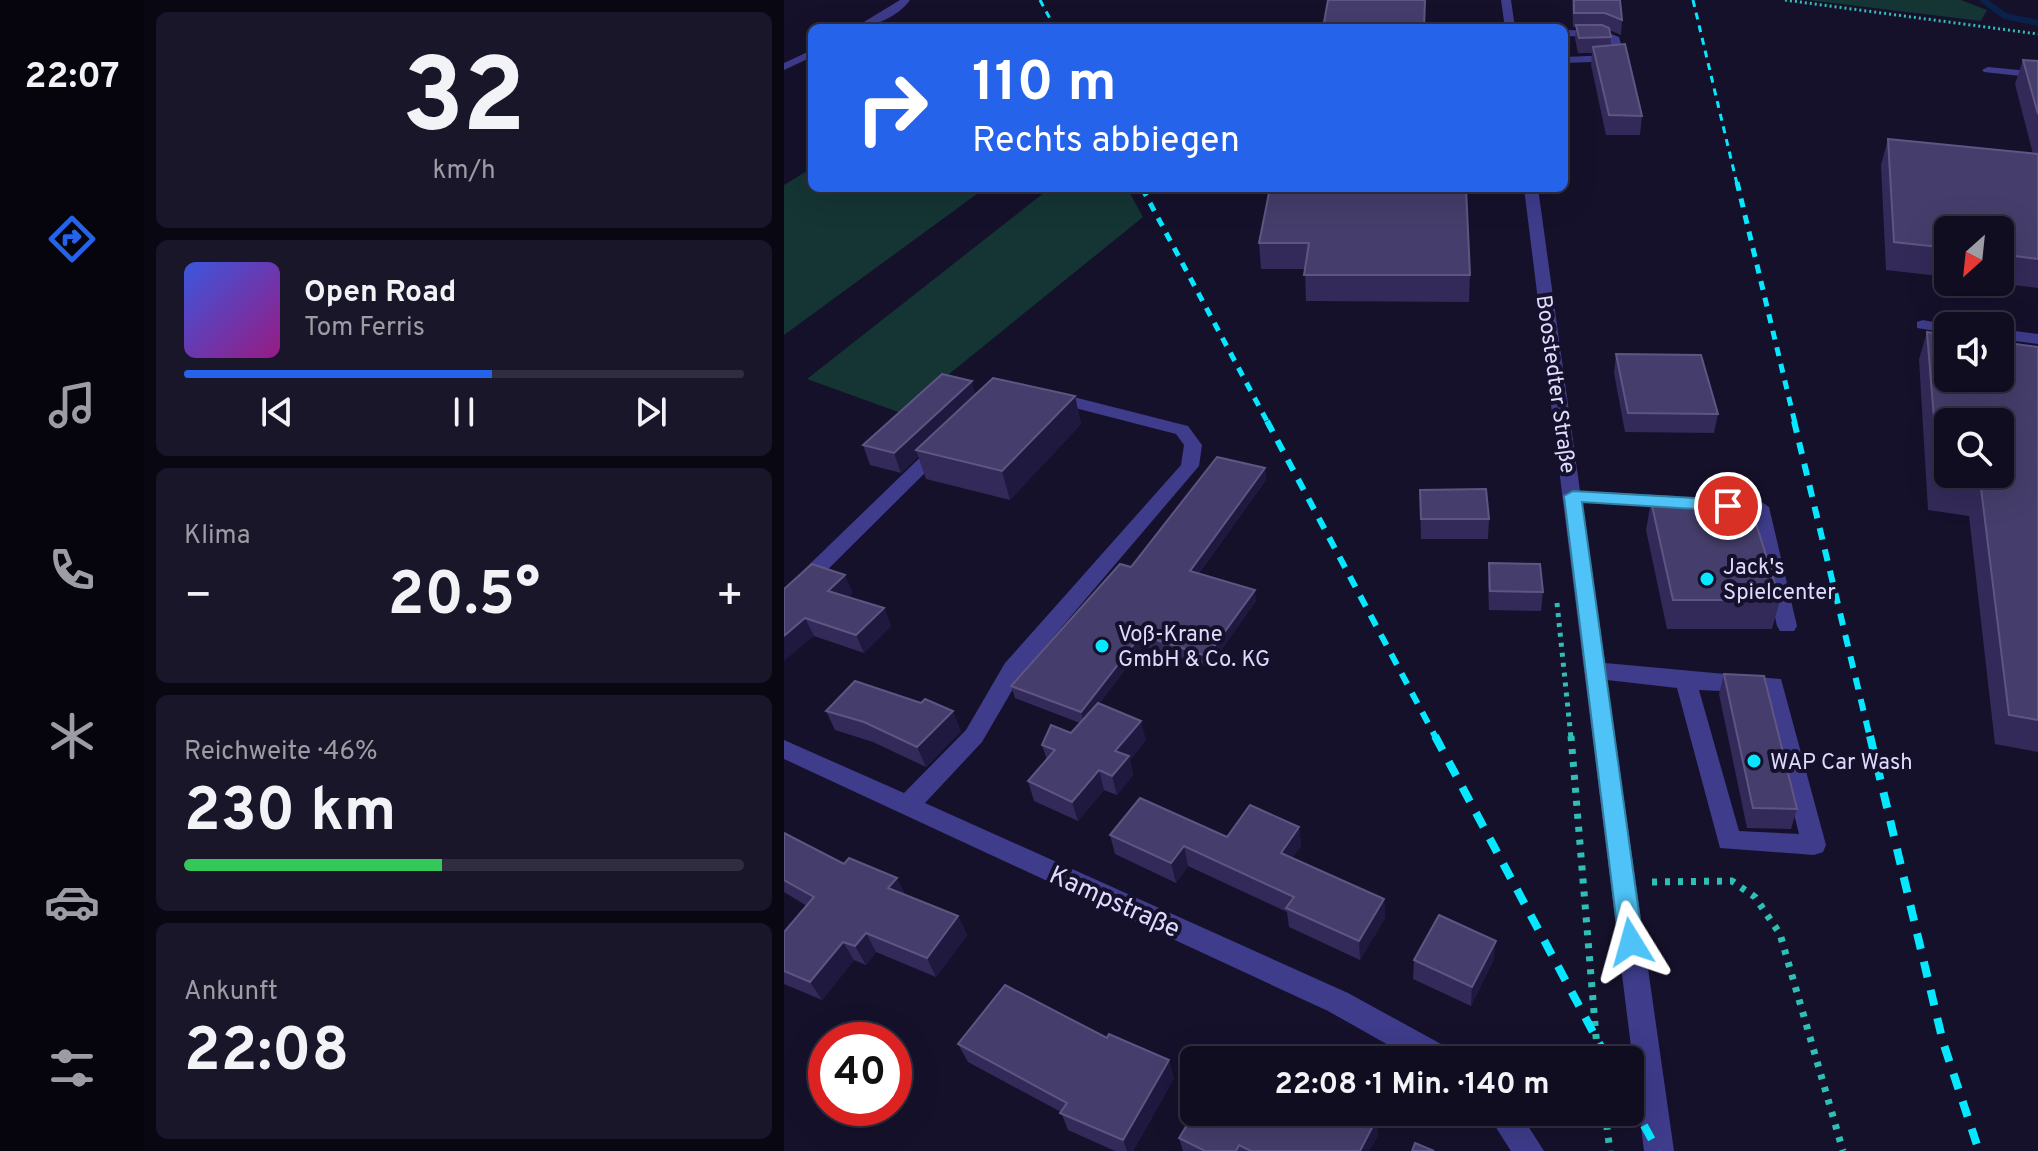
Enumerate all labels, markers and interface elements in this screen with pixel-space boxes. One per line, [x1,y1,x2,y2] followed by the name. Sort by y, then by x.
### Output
[402,37,526,169] text: 32
[972,50,1117,120] text: 110 m
[24,55,120,101] text: 22:07
[840,56,944,160] icon: right
[972,119,1240,165] text: Rechts abbiegen
[432,155,496,188] text: km/h
[44,211,100,267] icon: directions
[1934,216,2014,296] north arrow
[1934,216,2014,488] map controls
[304,275,456,312] text: Open Road
[1529,293,1580,475] street label: Boostedter Straße
[304,312,425,345] text: Tom Ferris
[1934,312,2014,392] button: sound
[44,377,100,433] icon: music
[255,390,299,434] icon: previous
[442,390,486,434] icon: pause
[629,390,673,434] icon: next
[1934,408,2014,488] button: search
[1694,472,1762,540] pin
[1706,484,1750,528] icon: arrive
[184,520,250,553] text: Klima
[44,542,100,598] icon: phone
[1723,555,1836,607] place label: Jack's Spielcenter
[388,560,540,636] text: 20.5°
[184,570,212,626] text: −
[716,570,744,626] text: +
[1698,570,1716,588] marker: Jack's Spielcenter
[1118,622,1270,674] place label: Voß-Krane GmbH & Co. KG
[1093,637,1111,655] marker: Voß-Krane GmbH & Co. KG
[44,708,100,764] icon: climate
[184,736,378,769] text: Reichweite · 46%
[1770,750,1913,777] place label: WAP Car Wash
[1745,752,1763,770] marker: WAP Car Wash
[184,776,396,852] text: 230 km
[1043,860,1185,947] street label: Kampstraße
[44,874,100,930] icon: car
[1589,900,1673,984] position arrow
[184,976,278,1009] text: Ankunft
[184,1016,349,1092] text: 22:08
[808,1022,912,1126] speed limit sign: 40
[44,1040,100,1096] icon: filters
[1275,1067,1549,1104] text: 22:08 · 1 Min. · 140 m

